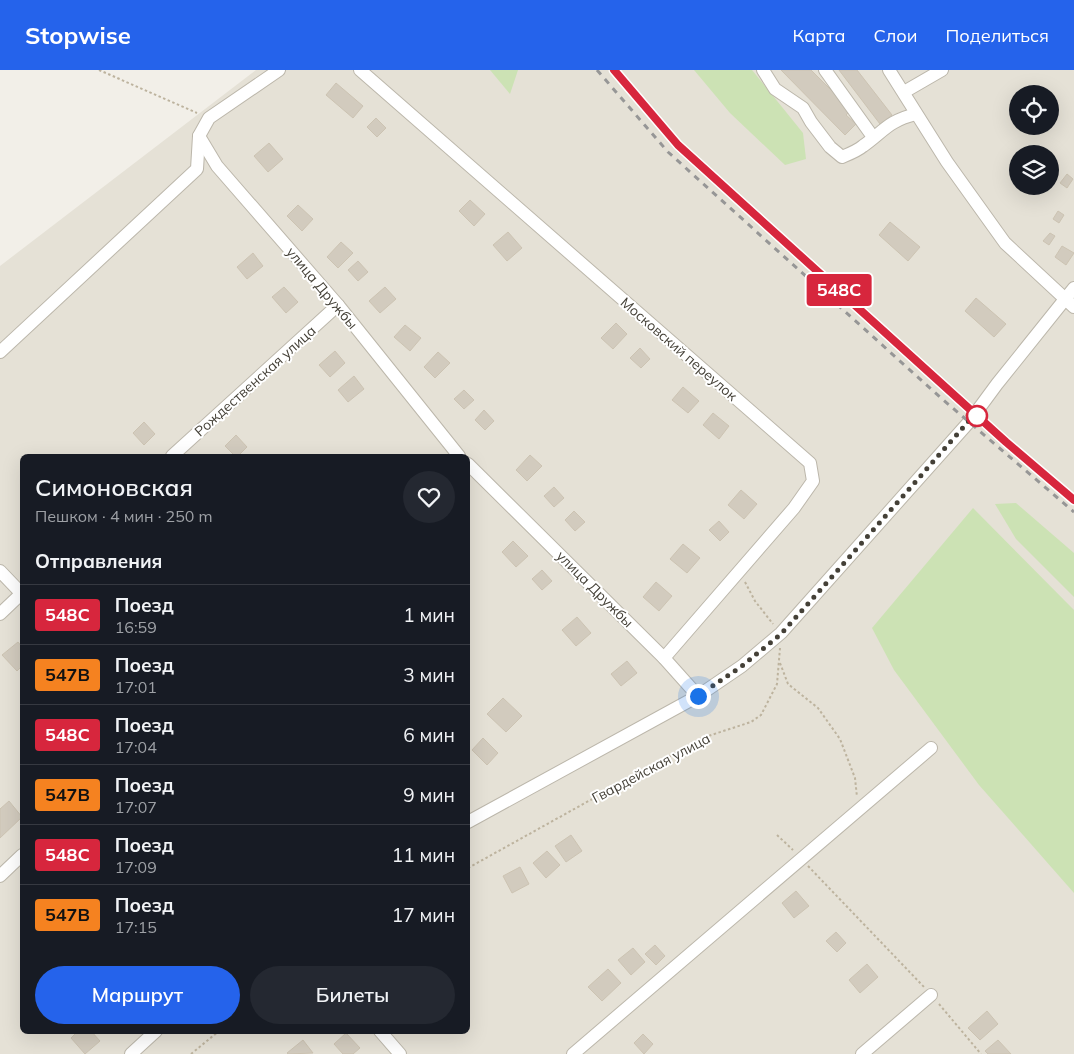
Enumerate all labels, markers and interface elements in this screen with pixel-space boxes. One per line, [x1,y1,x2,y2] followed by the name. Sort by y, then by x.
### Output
[25,20,131,50] text: Stopwise
[793,24,845,47] text: Карта
[873,24,918,47] text: Слои
[946,24,1049,47] text: Поделиться
[1009,85,1059,195] map controls
[1009,85,1059,135] button: locate
[1009,145,1059,195] button: layers
[282,243,362,333] street label: улица Дружбы
[804,274,874,306] line badge: 548С
[817,278,861,301] text: 548С
[617,293,741,405] street label: Московский переулок
[191,322,319,440] street label: Рождественская улица
[966,405,988,427] unlabelled marker
[403,471,455,523] button: heart
[35,472,193,502] text: Симоновская
[35,506,213,526] text: Пешком · 4 мин · 250 m
[553,547,637,631] street label: улица Дружбы
[35,549,162,573] text: Отправления
[115,593,174,617] text: Поезд
[45,603,90,626] text: 548С
[403,603,455,627] text: 1 мин
[115,617,157,637] text: 16:59
[115,653,174,677] text: Поезд
[45,663,90,686] text: 547В
[403,663,455,687] text: 3 мин
[115,677,157,697] text: 17:01
[686,684,711,709] your location
[115,713,174,737] text: Поезд
[45,723,90,746] text: 548С
[403,723,455,747] text: 6 мин
[589,729,713,807] street label: Гвардейская улица
[115,737,157,757] text: 17:04
[115,773,174,797] text: Поезд
[45,783,90,806] text: 547В
[403,783,455,807] text: 9 мин
[115,797,157,817] text: 17:07
[115,833,174,857] text: Поезд
[45,843,90,866] text: 548С
[392,843,455,867] text: 11 мин
[115,857,157,877] text: 17:09
[115,893,174,917] text: Поезд
[45,903,90,926] text: 547В
[392,903,455,927] text: 17 мин
[115,917,157,937] text: 17:15
[35,966,240,1024] button: Маршрут
[250,966,455,1024] button: Билеты

